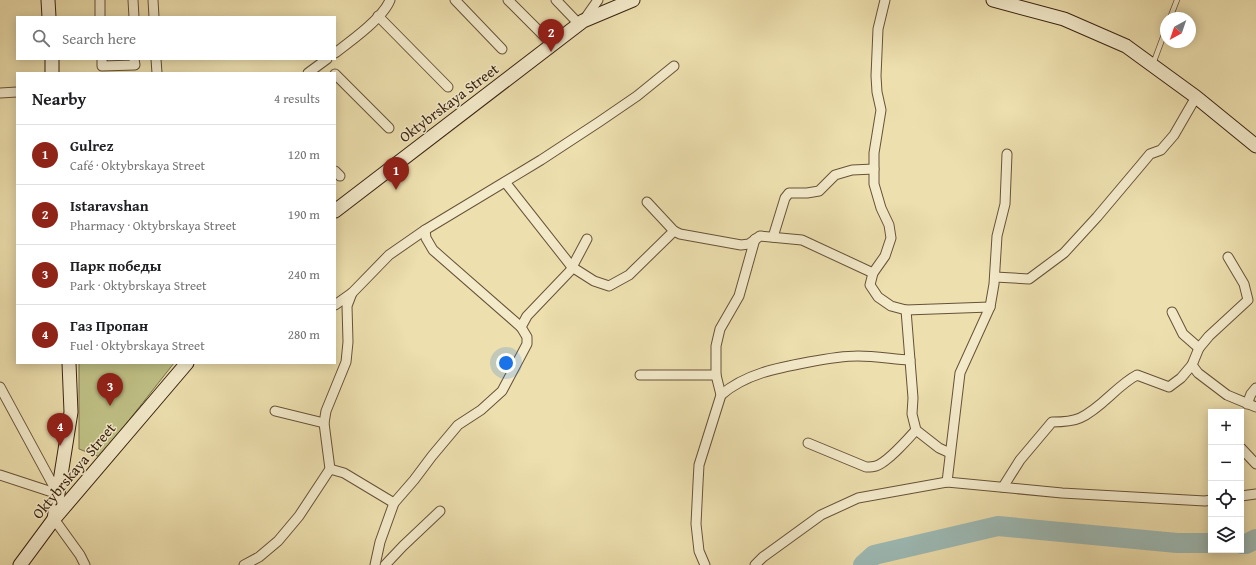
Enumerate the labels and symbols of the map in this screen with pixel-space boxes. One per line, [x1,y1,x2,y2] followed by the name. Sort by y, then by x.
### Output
[1160,12,1196,48] north arrow
[538,19,564,52] pin: 2
[395,58,503,147] street label: Oktybrskaya Street
[383,157,409,190] pin: 1
[496,353,516,373] your location
[97,373,123,406] pin: 3
[47,413,73,446] pin: 4
[27,418,121,523] street label: Oktybrskaya Street

